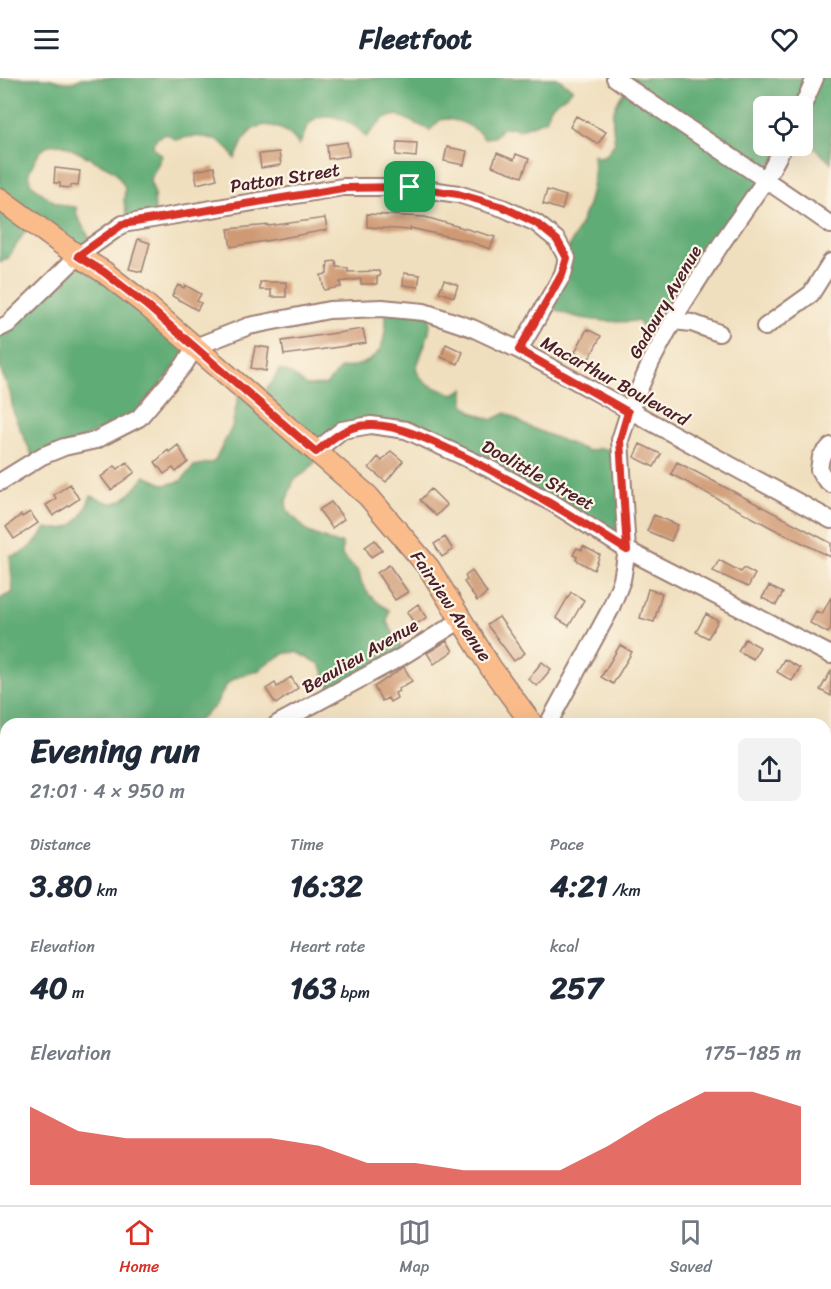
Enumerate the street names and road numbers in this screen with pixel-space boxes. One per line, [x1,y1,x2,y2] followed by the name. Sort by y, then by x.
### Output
[228,154,342,202] street label: Patton Street
[619,239,711,365] street label: Gadoury Avenue
[535,327,697,436] street label: Macarthur Boulevard
[476,431,600,519] street label: Doolittle Street
[402,544,500,668] street label: Fairview Avenue
[295,609,425,702] street label: Beaulieu Avenue

